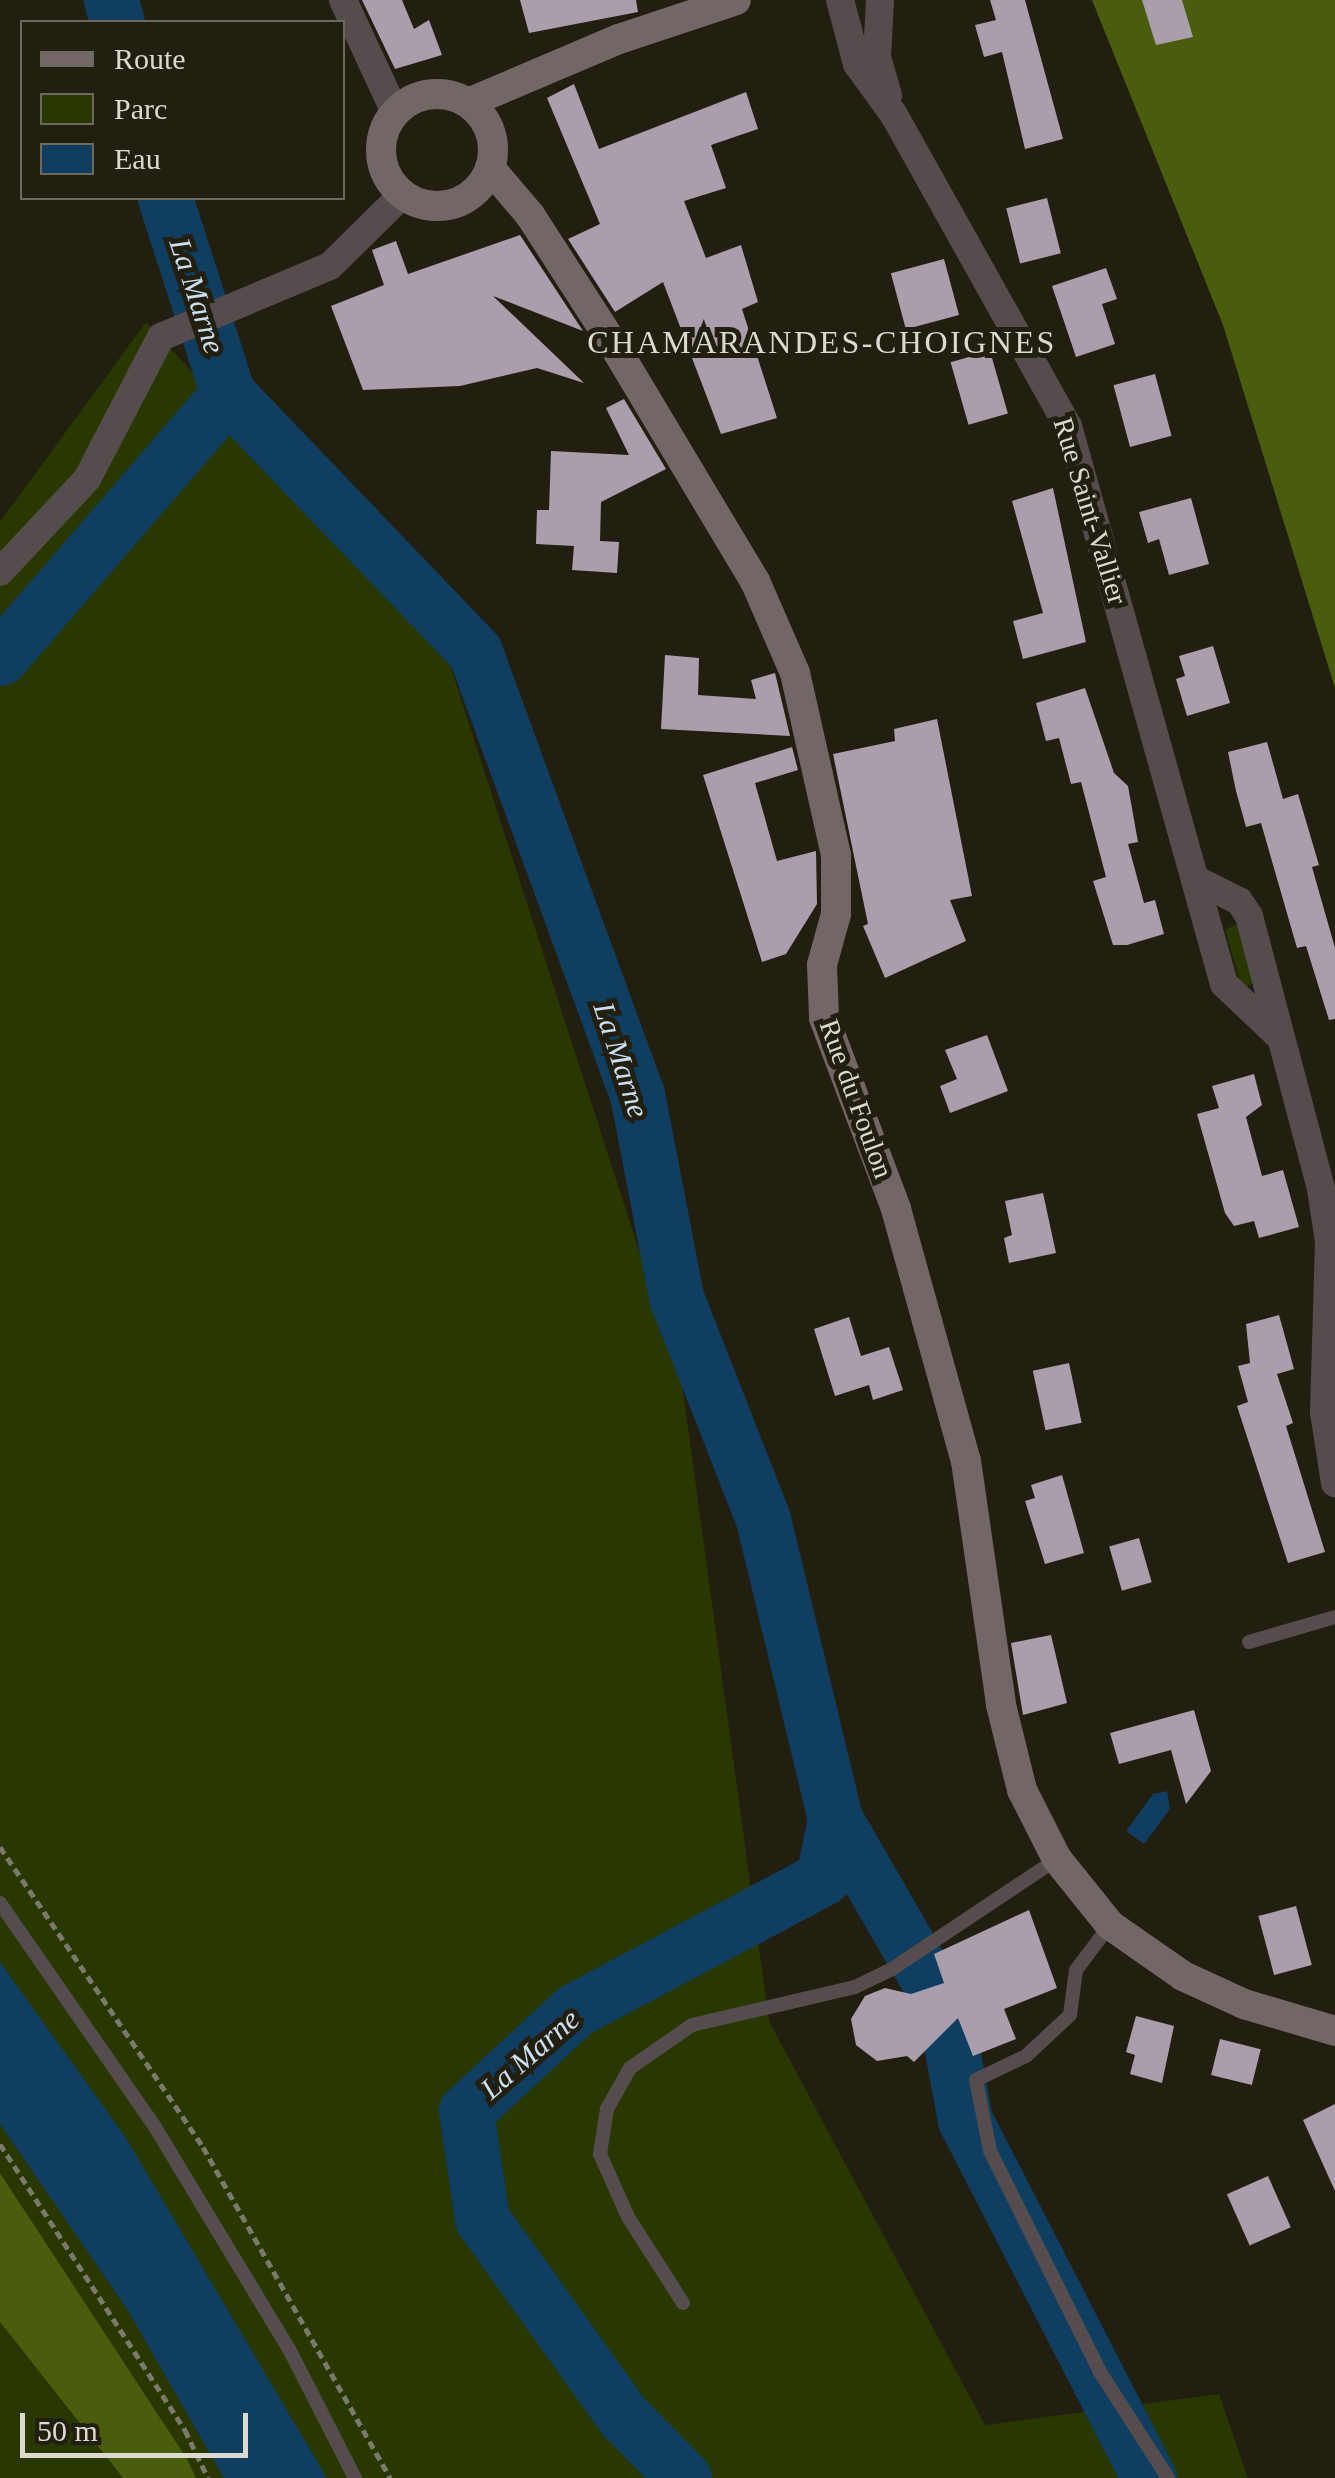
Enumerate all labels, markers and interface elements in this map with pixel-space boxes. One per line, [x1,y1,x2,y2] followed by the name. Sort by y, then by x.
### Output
[20,20,345,200] legend
[114,42,186,75] text: Route
[114,92,167,125] text: Parc
[114,142,161,175] text: Eau
[161,234,233,358] water label: La Marne
[587,323,1057,361] district label: CHAMARANDES-CHOIGNES
[1046,414,1134,608] street label: Rue Saint-Vallier
[585,998,657,1122] water label: La Marne
[812,1015,900,1183] street label: Rue du Foulon
[473,2001,587,2107] water label: La Marne
[25,2393,252,2455] scale bar
[37,2414,98,2447] text: 50 m

